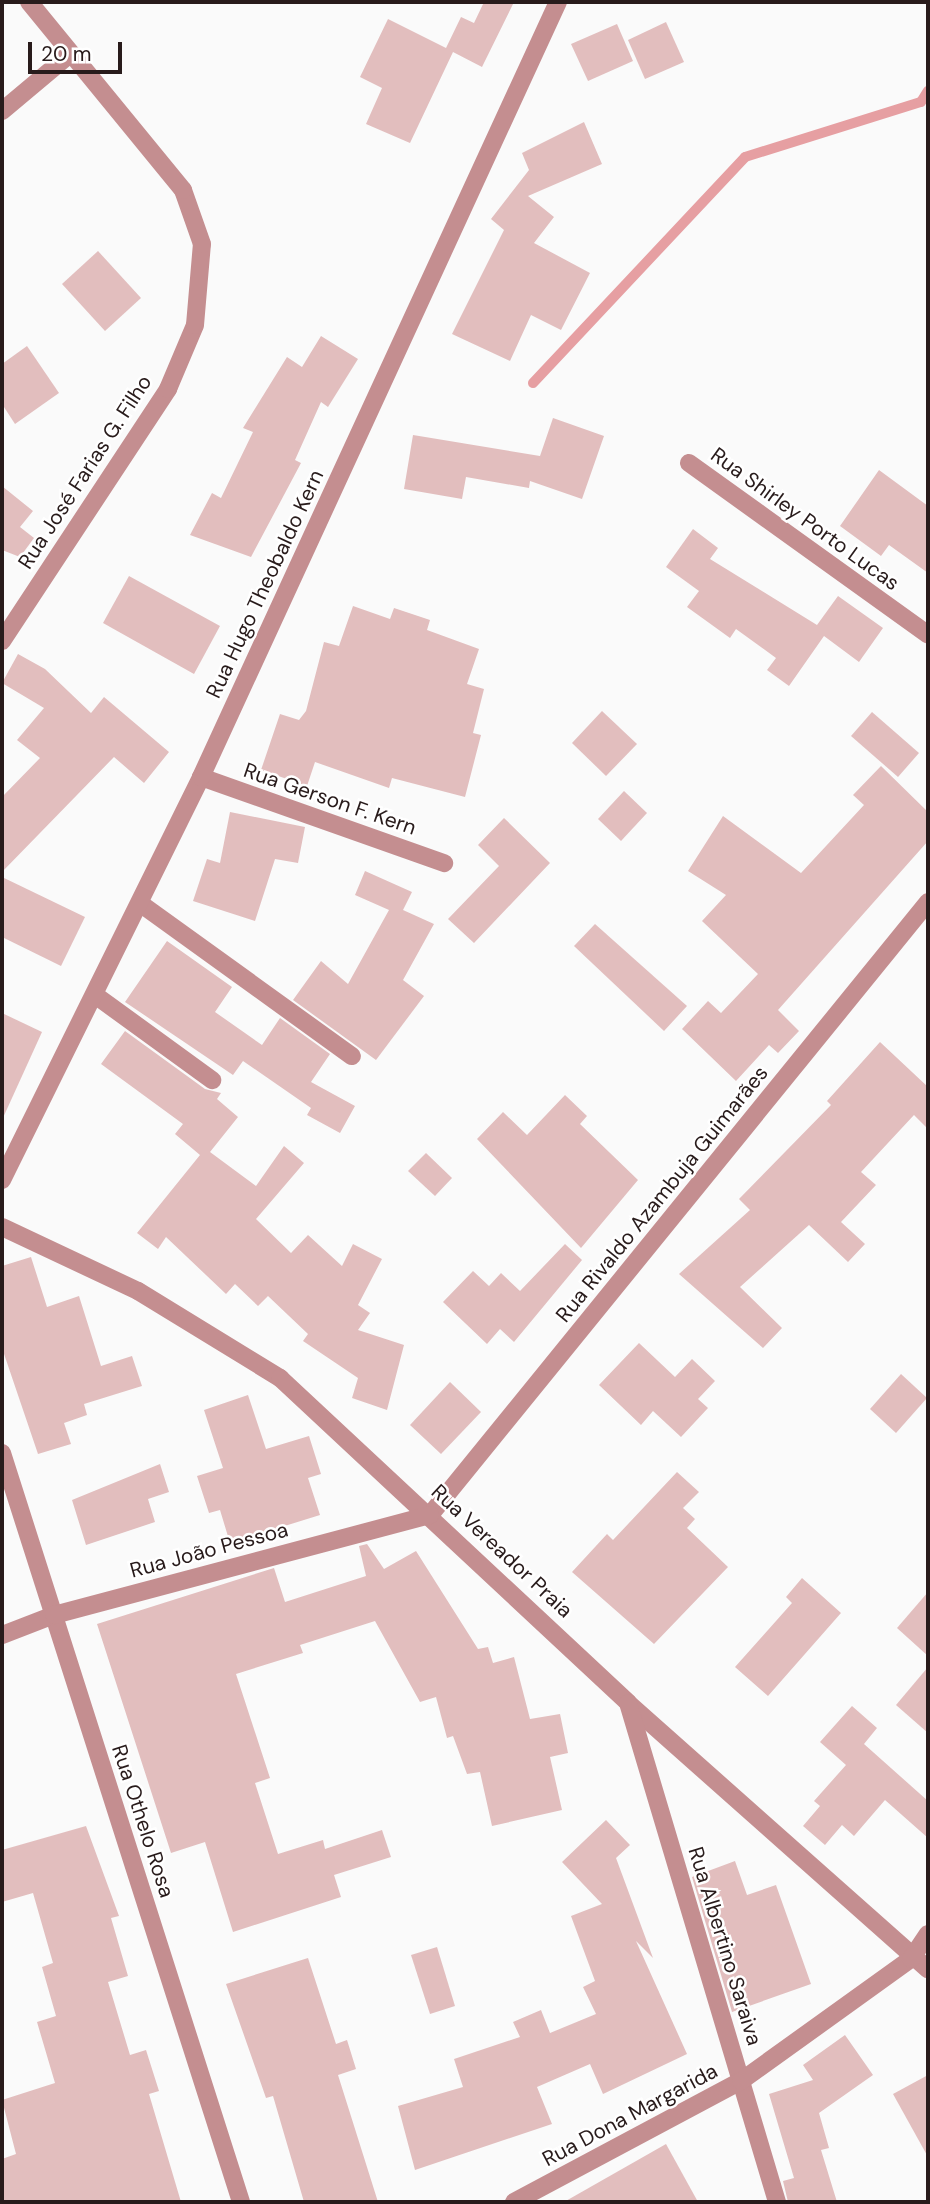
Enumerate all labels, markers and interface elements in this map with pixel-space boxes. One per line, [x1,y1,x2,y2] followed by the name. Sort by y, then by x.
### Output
[32,28,126,72] scale bar
[41,40,92,68] text: 20 m
[13,370,157,574] street label: Rua José Farias G. Filho
[706,442,904,596] street label: Rua Shirley Porto Lucas
[201,466,329,702] street label: Rua Hugo Theobaldo Kern
[240,758,420,840] street label: Rua Gerson F. Kern
[551,1061,773,1327] street label: Rua Rivaldo Azambuja Guimarães
[426,1479,578,1623] street label: Rua Vereador Praia
[127,1517,291,1583] street label: Rua João Pessoa
[106,1742,180,1900] street label: Rua Othelo Rosa
[683,1844,767,2048] street label: Rua Albertino Saraiva
[538,2058,722,2172] street label: Rua Dona Margarida

